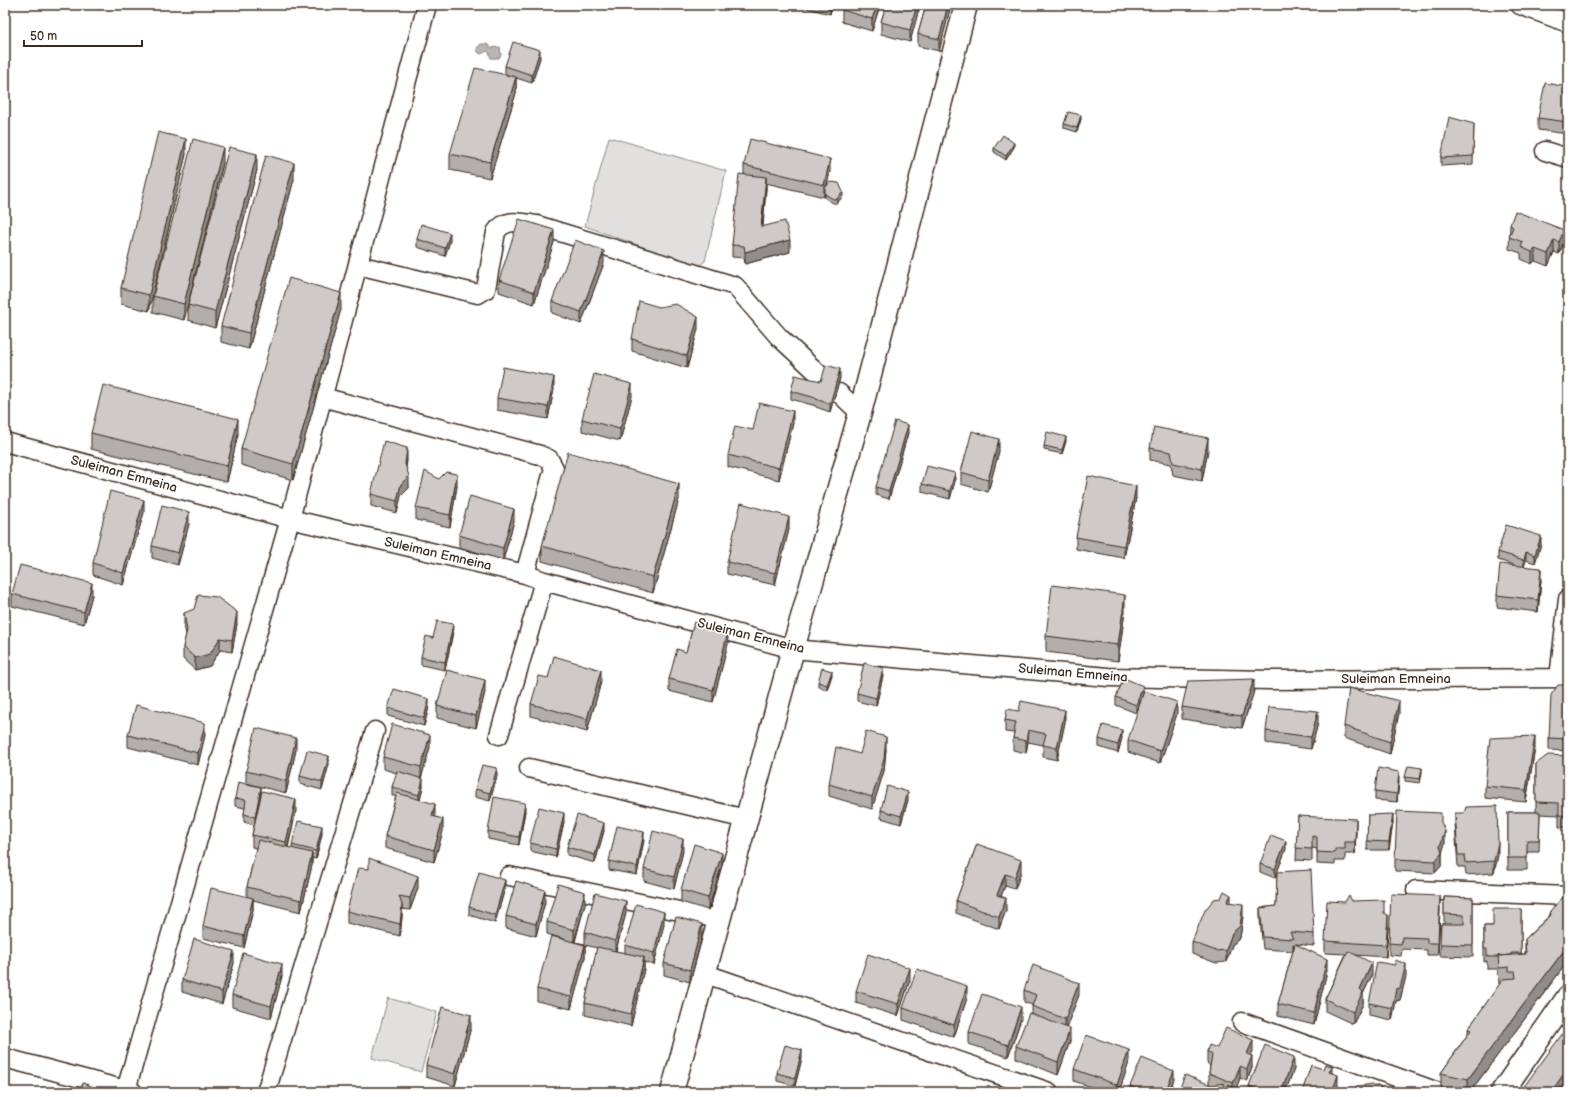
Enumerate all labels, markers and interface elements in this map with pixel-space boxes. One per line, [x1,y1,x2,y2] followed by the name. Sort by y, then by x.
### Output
[24,22,142,48] scale bar
[30,29,57,44] text: 50 m
[69,452,179,496] street label: Suleiman Emneina
[383,534,493,574] street label: Suleiman Emneina
[696,615,806,657] street label: Suleiman Emneina
[1018,660,1128,686] street label: Suleiman Emneina
[1341,671,1451,687] street label: Suleiman Emneina

